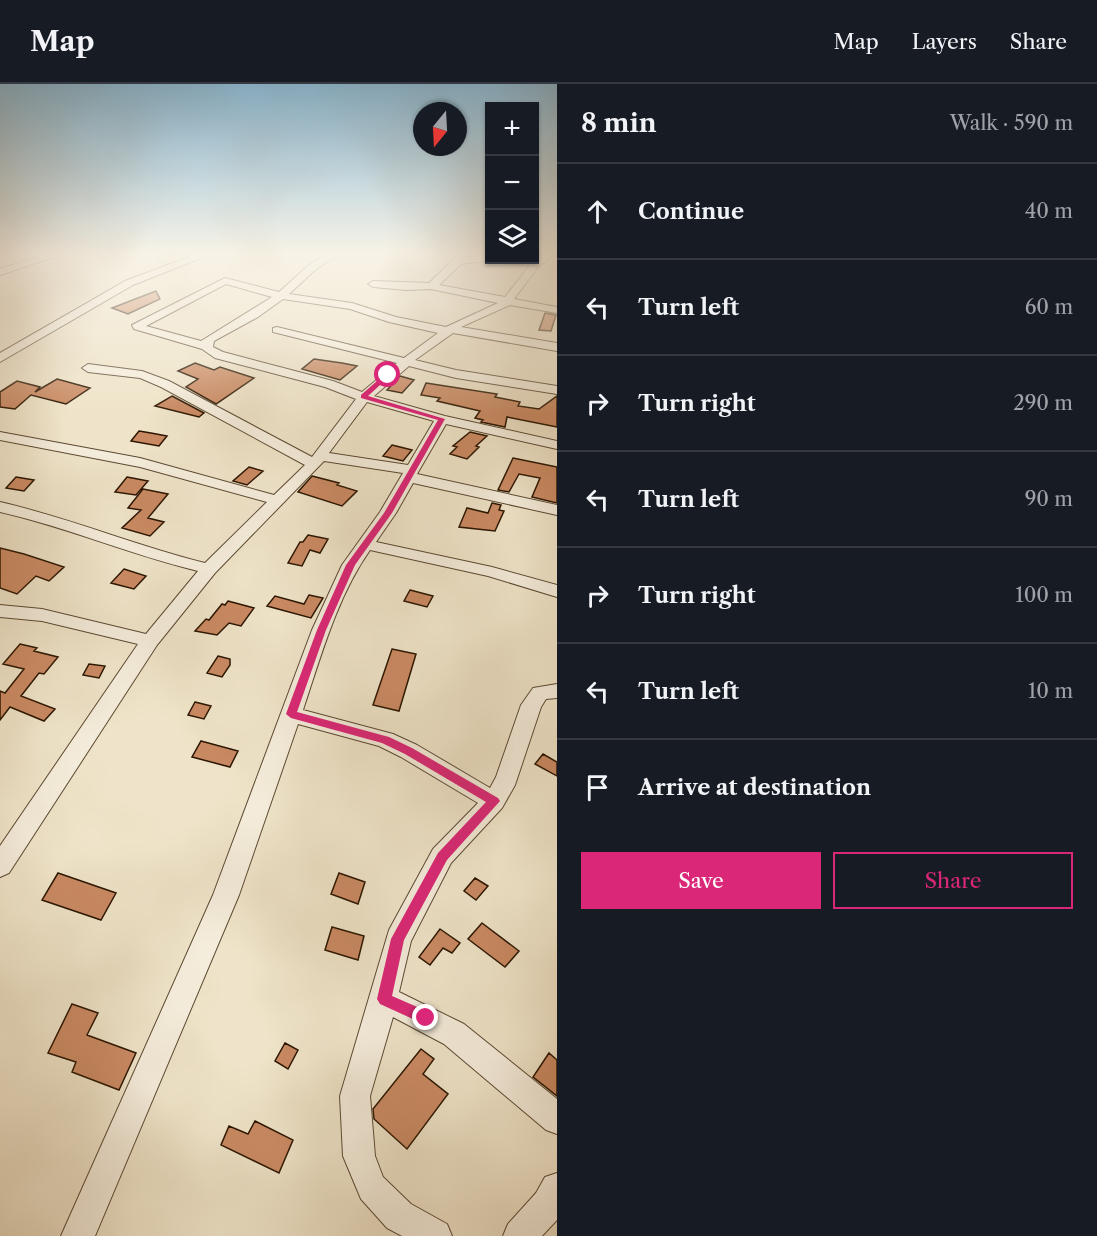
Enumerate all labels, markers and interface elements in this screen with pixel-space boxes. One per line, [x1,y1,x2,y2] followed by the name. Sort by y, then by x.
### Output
[30,24,94,58] text: Map
[834,29,879,54] text: Map
[912,29,977,54] text: Layers
[1010,29,1067,54] text: Share
[413,102,467,156] north arrow
[485,102,539,264] map controls
[485,102,539,156] button: +
[581,107,657,139] text: 8 min
[950,111,1073,135] text: Walk · 590 m
[485,156,539,210] button: −
[581,195,614,228] icon: ahead
[638,198,744,225] text: Continue
[1025,199,1073,223] text: 40 m
[485,210,539,264] button: layers
[581,291,614,324] icon: left
[638,294,739,321] text: Turn left
[1025,295,1073,319] text: 60 m
[374,361,400,387] route start
[581,387,614,420] icon: right
[638,390,756,417] text: Turn right
[1013,391,1073,415] text: 290 m
[581,483,614,516] icon: left
[638,486,739,513] text: Turn left
[1025,487,1073,511] text: 90 m
[581,579,614,612] icon: right
[638,582,756,609] text: Turn right
[1015,583,1073,607] text: 100 m
[581,675,614,708] icon: left
[638,678,739,705] text: Turn left
[1028,679,1073,703] text: 10 m
[581,771,614,804] icon: arrive
[638,774,871,801] text: Arrive at destination
[581,852,821,909] button: Save
[833,852,1073,909] button: Share
[412,1004,438,1030] route end

